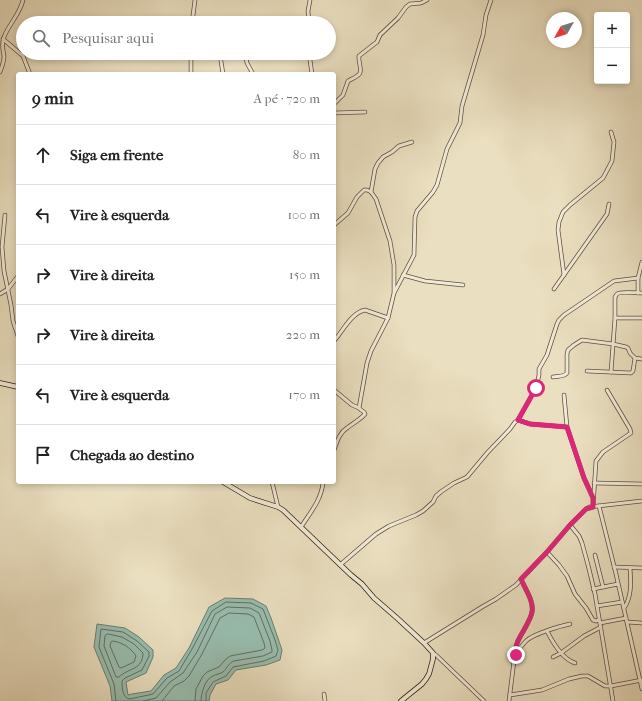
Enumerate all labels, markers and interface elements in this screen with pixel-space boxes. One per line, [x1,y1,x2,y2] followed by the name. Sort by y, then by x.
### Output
[546,12,582,48] north arrow
[594,12,630,84] map controls
[594,12,630,48] button: +
[16,16,336,60] search box
[30,27,52,49] icon: search
[62,29,154,47] text: Pesquisar aqui
[594,48,630,84] button: −
[32,88,74,108] text: 9 min
[253,91,320,106] text: A pé · 720 m
[32,144,54,166] icon: ahead
[70,146,163,164] text: Siga em frente
[293,147,320,162] text: 80 m
[32,204,54,226] icon: left
[70,206,169,224] text: Vire à esquerda
[287,207,320,222] text: 100 m
[32,264,54,286] icon: right
[70,266,154,284] text: Vire à direita
[289,267,320,282] text: 150 m
[32,324,54,346] icon: right
[70,326,154,344] text: Vire à direita
[286,327,320,342] text: 220 m
[527,379,545,397] route start
[32,384,54,406] icon: left
[70,386,169,404] text: Vire à esquerda
[288,387,320,402] text: 170 m
[32,444,54,466] icon: arrive
[70,446,194,464] text: Chegada ao destino
[507,646,525,664] route end

